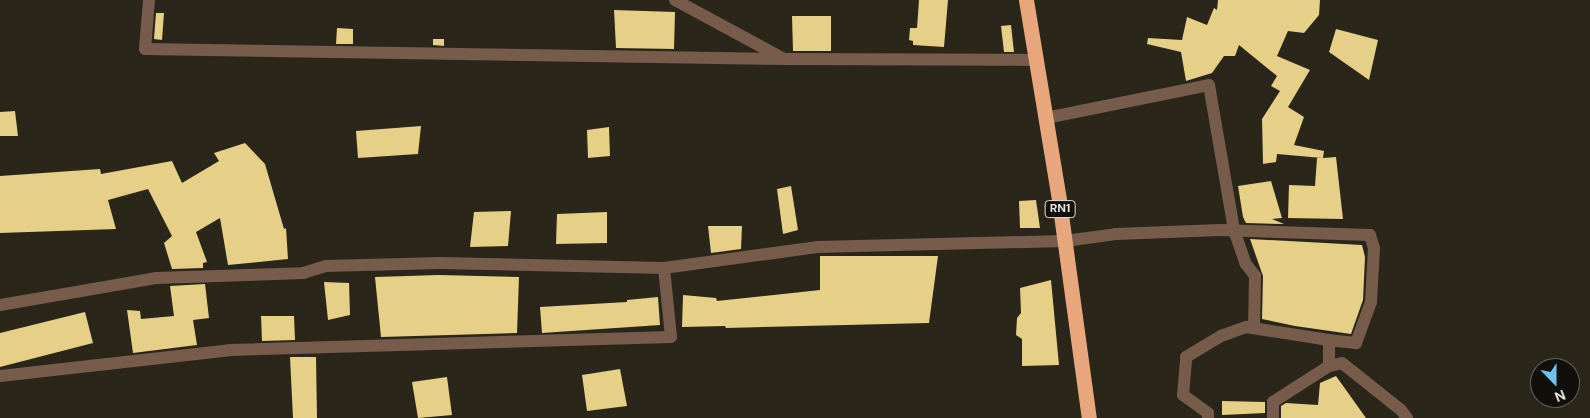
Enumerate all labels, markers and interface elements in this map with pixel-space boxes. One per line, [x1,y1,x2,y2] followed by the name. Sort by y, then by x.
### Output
[1044,200,1076,218] road number: RN1
[1530,358,1580,408] north arrow
[1552,386,1568,406] text: N

